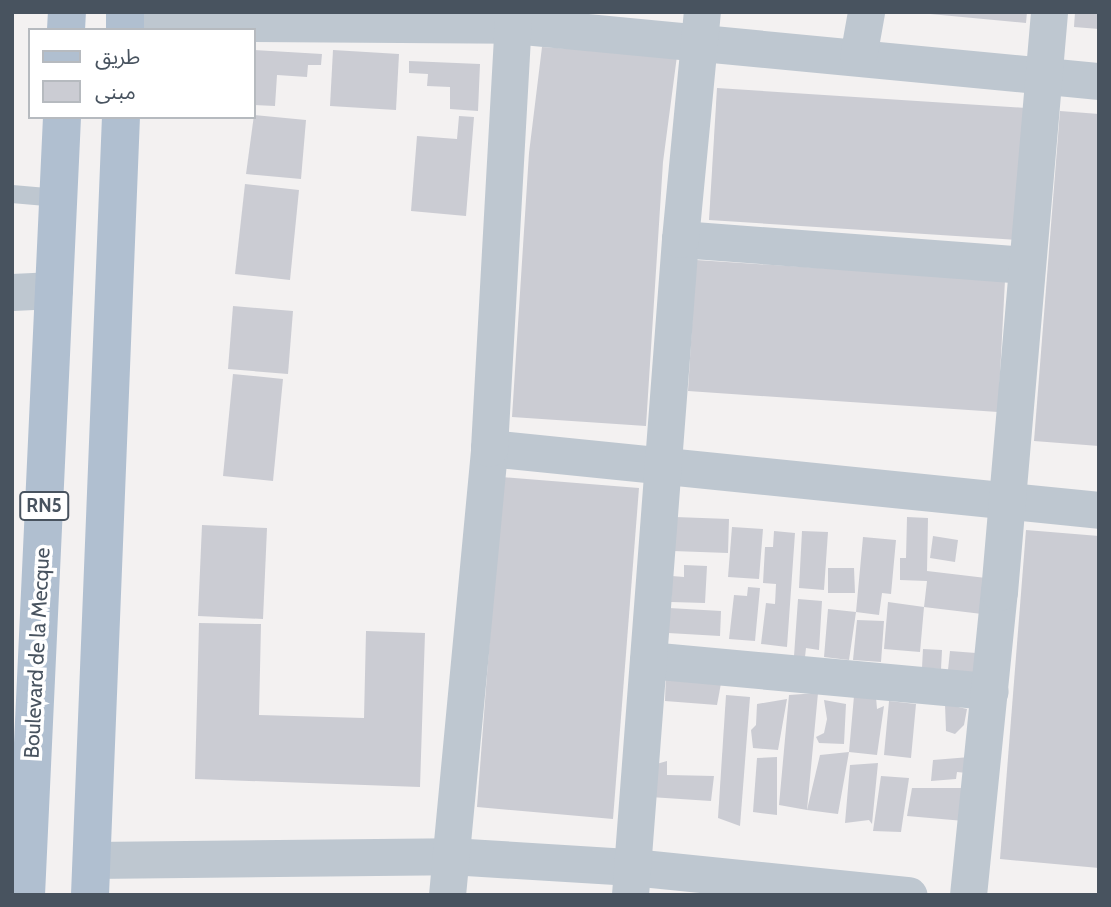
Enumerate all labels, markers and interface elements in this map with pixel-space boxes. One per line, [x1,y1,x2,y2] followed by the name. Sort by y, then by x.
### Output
[28,28,256,119] legend
[95,44,140,69] text: طريق
[95,79,136,104] text: مبنى
[18,491,70,522] road number: RN5
[19,547,55,759] street label: Boulevard de la Mecque

